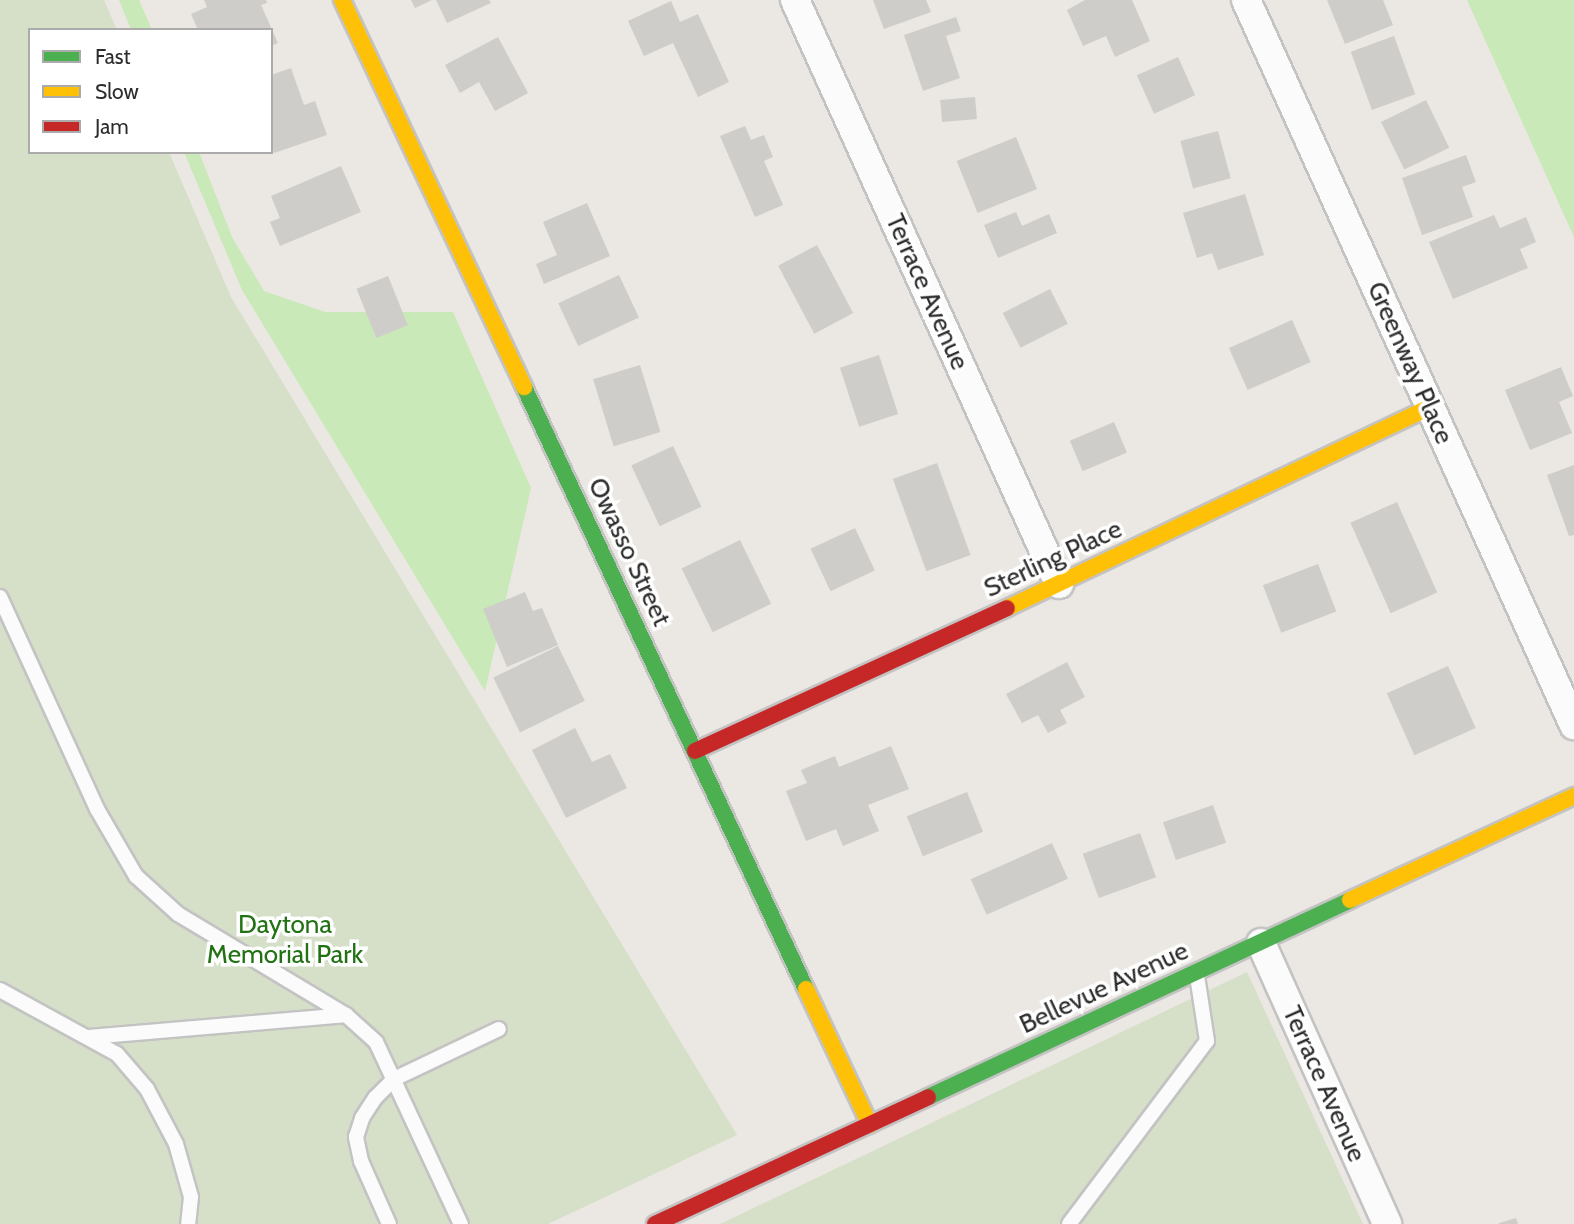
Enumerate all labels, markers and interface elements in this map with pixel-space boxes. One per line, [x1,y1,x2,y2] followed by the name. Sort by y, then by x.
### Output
[28,28,273,154] legend
[95,44,131,69] text: Fast
[95,79,139,104] text: Slow
[95,114,129,139] text: Jam
[879,209,975,375] street label: Terrace Avenue
[1360,277,1460,449] street label: Greenway Place
[581,473,677,631] street label: Owasso Street
[979,514,1127,604] street label: Sterling Place
[207,909,363,970] park label: Daytona Memorial Park
[1015,935,1193,1041] street label: Bellevue Avenue
[1276,1001,1372,1167] street label: Terrace Avenue

